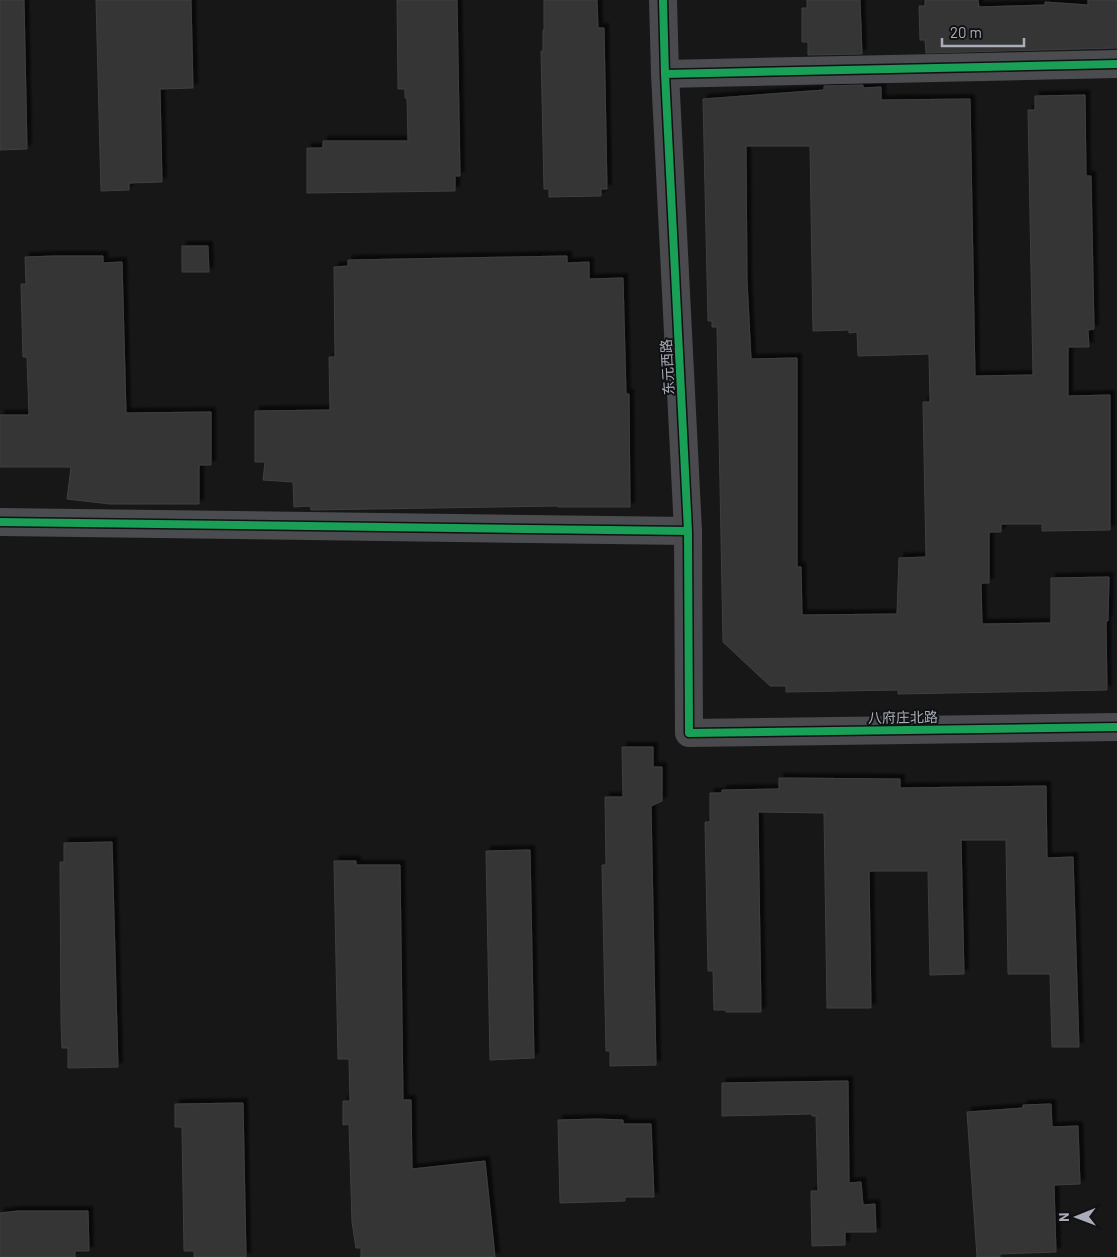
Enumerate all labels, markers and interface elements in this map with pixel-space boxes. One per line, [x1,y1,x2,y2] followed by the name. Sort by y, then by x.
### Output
[942,15,1024,47] scale bar
[950,23,982,41] text: 20 m
[657,339,677,395] street label: 东元西路
[868,708,938,726] street label: 八府庄北路
[1052,1192,1102,1242] north arrow
[1055,1212,1072,1222] text: N

